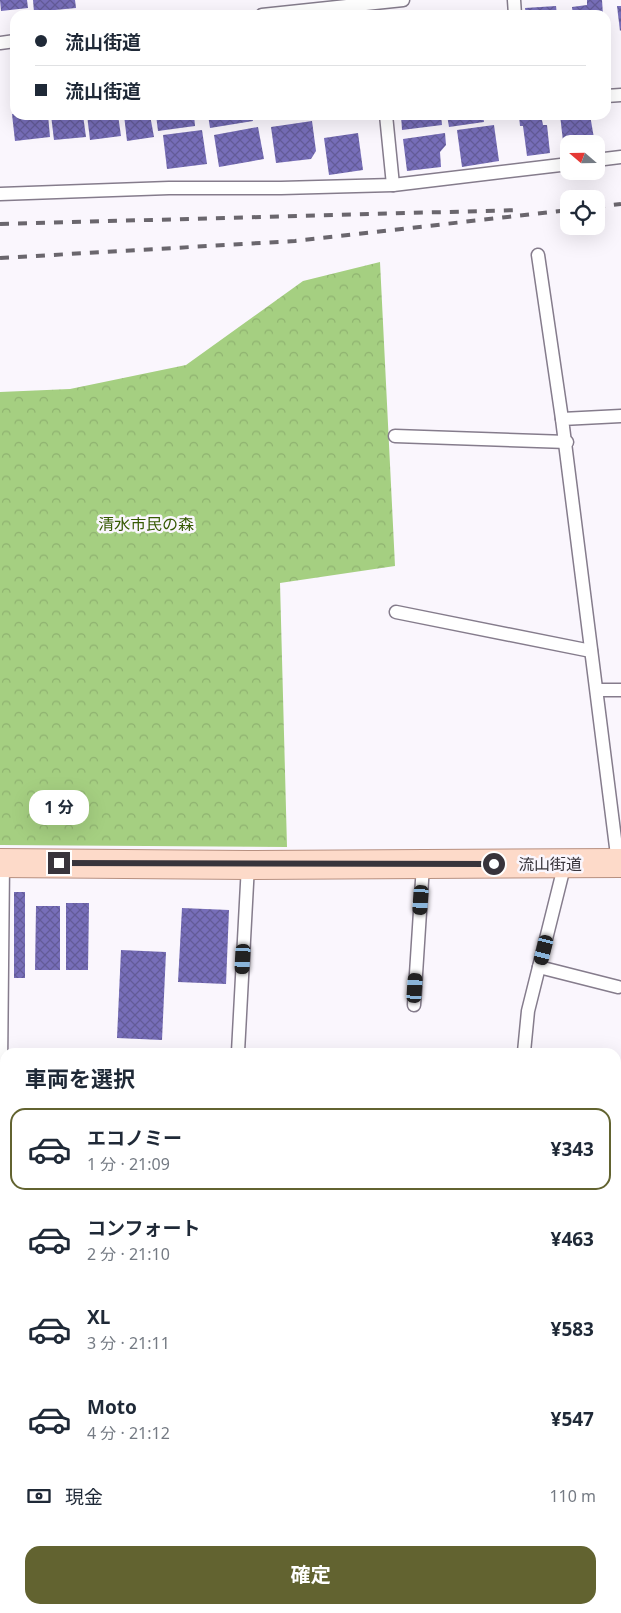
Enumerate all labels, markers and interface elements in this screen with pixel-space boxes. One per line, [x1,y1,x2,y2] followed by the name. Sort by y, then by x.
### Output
[65,29,141,55] text: 流山街道
[65,78,141,104] text: 流山街道
[560,135,605,180] north arrow
[560,135,605,235] map controls
[560,190,605,235] button: locate
[98,513,194,535] park label: 清水市民の森
[29,790,89,826] callout: 1 分
[44,796,74,818] text: 1 分
[48,852,70,874] route end
[483,853,505,875] route start
[518,853,582,875] street label: 流山街道
[412,885,429,915] car
[533,934,554,966] car
[234,944,251,974] car
[406,973,423,1003] car
[25,1063,135,1093] text: 車両を選択
[87,1125,182,1151] text: エコノミー
[27,1127,72,1172] icon: car
[551,1136,594,1162] text: ¥343
[87,1153,170,1175] text: 1 分 · 21:09
[87,1215,200,1241] text: コンフォート
[27,1217,72,1262] icon: car
[551,1226,594,1252] text: ¥463
[87,1243,170,1265] text: 2 分 · 21:10
[87,1304,110,1330] text: XL
[27,1307,72,1352] icon: car
[551,1316,594,1342] text: ¥583
[87,1332,170,1354] text: 3 分 · 21:11
[87,1394,137,1420] text: Moto
[27,1397,72,1442] icon: car
[551,1406,594,1432] text: ¥547
[87,1422,170,1444] text: 4 分 · 21:12
[25,1482,53,1510] icon: cash
[65,1484,103,1510] text: 現金
[549,1485,596,1507] text: 110 m
[25,1546,596,1604] button: 確定

